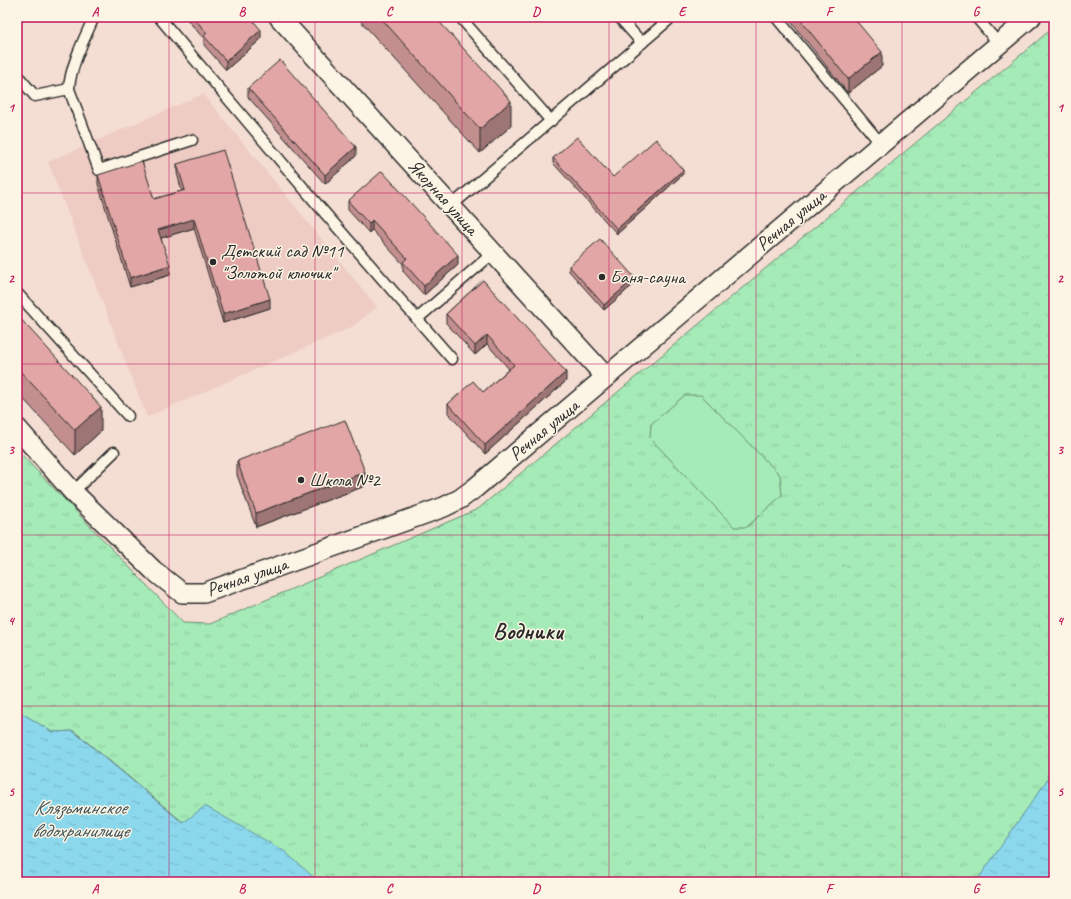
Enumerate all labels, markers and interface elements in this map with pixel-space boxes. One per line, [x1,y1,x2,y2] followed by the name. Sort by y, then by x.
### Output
[92,4,100,20] text: A
[239,4,247,20] text: B
[386,4,394,20] text: C
[532,4,541,20] text: D
[679,4,688,20] text: E
[826,4,835,20] text: F
[973,4,981,20] text: G
[8,100,16,116] text: 1
[1057,100,1065,116] text: 1
[402,154,485,242] street label: Якорная улица
[751,182,832,256] street label: Речная улица
[221,239,345,285] place label: Детский сад №11 "Золотой ключик"
[208,257,218,267] marker: Детский сад №11 "Золотой ключик"
[610,265,687,289] place label: Баня-сауна
[8,271,15,287] text: 2
[1057,271,1064,287] text: 2
[597,272,607,282] marker: Баня-сауна
[504,392,585,466] street label: Речная улица
[8,442,15,458] text: 3
[1057,442,1064,458] text: 3
[309,468,381,492] place label: Школа №2
[296,475,306,485] marker: Школа №2
[204,551,293,602] street label: Речная улица
[8,613,16,629] text: 4
[1057,613,1065,629] text: 4
[493,617,565,646] district label: Водники
[8,784,15,800] text: 5
[1057,784,1064,800] text: 5
[32,795,132,843] water label: Клязьминское водохранилище
[92,881,100,897] text: A
[239,881,247,897] text: B
[386,881,394,897] text: C
[532,881,541,897] text: D
[679,881,688,897] text: E
[826,881,835,897] text: F
[973,881,981,897] text: G

